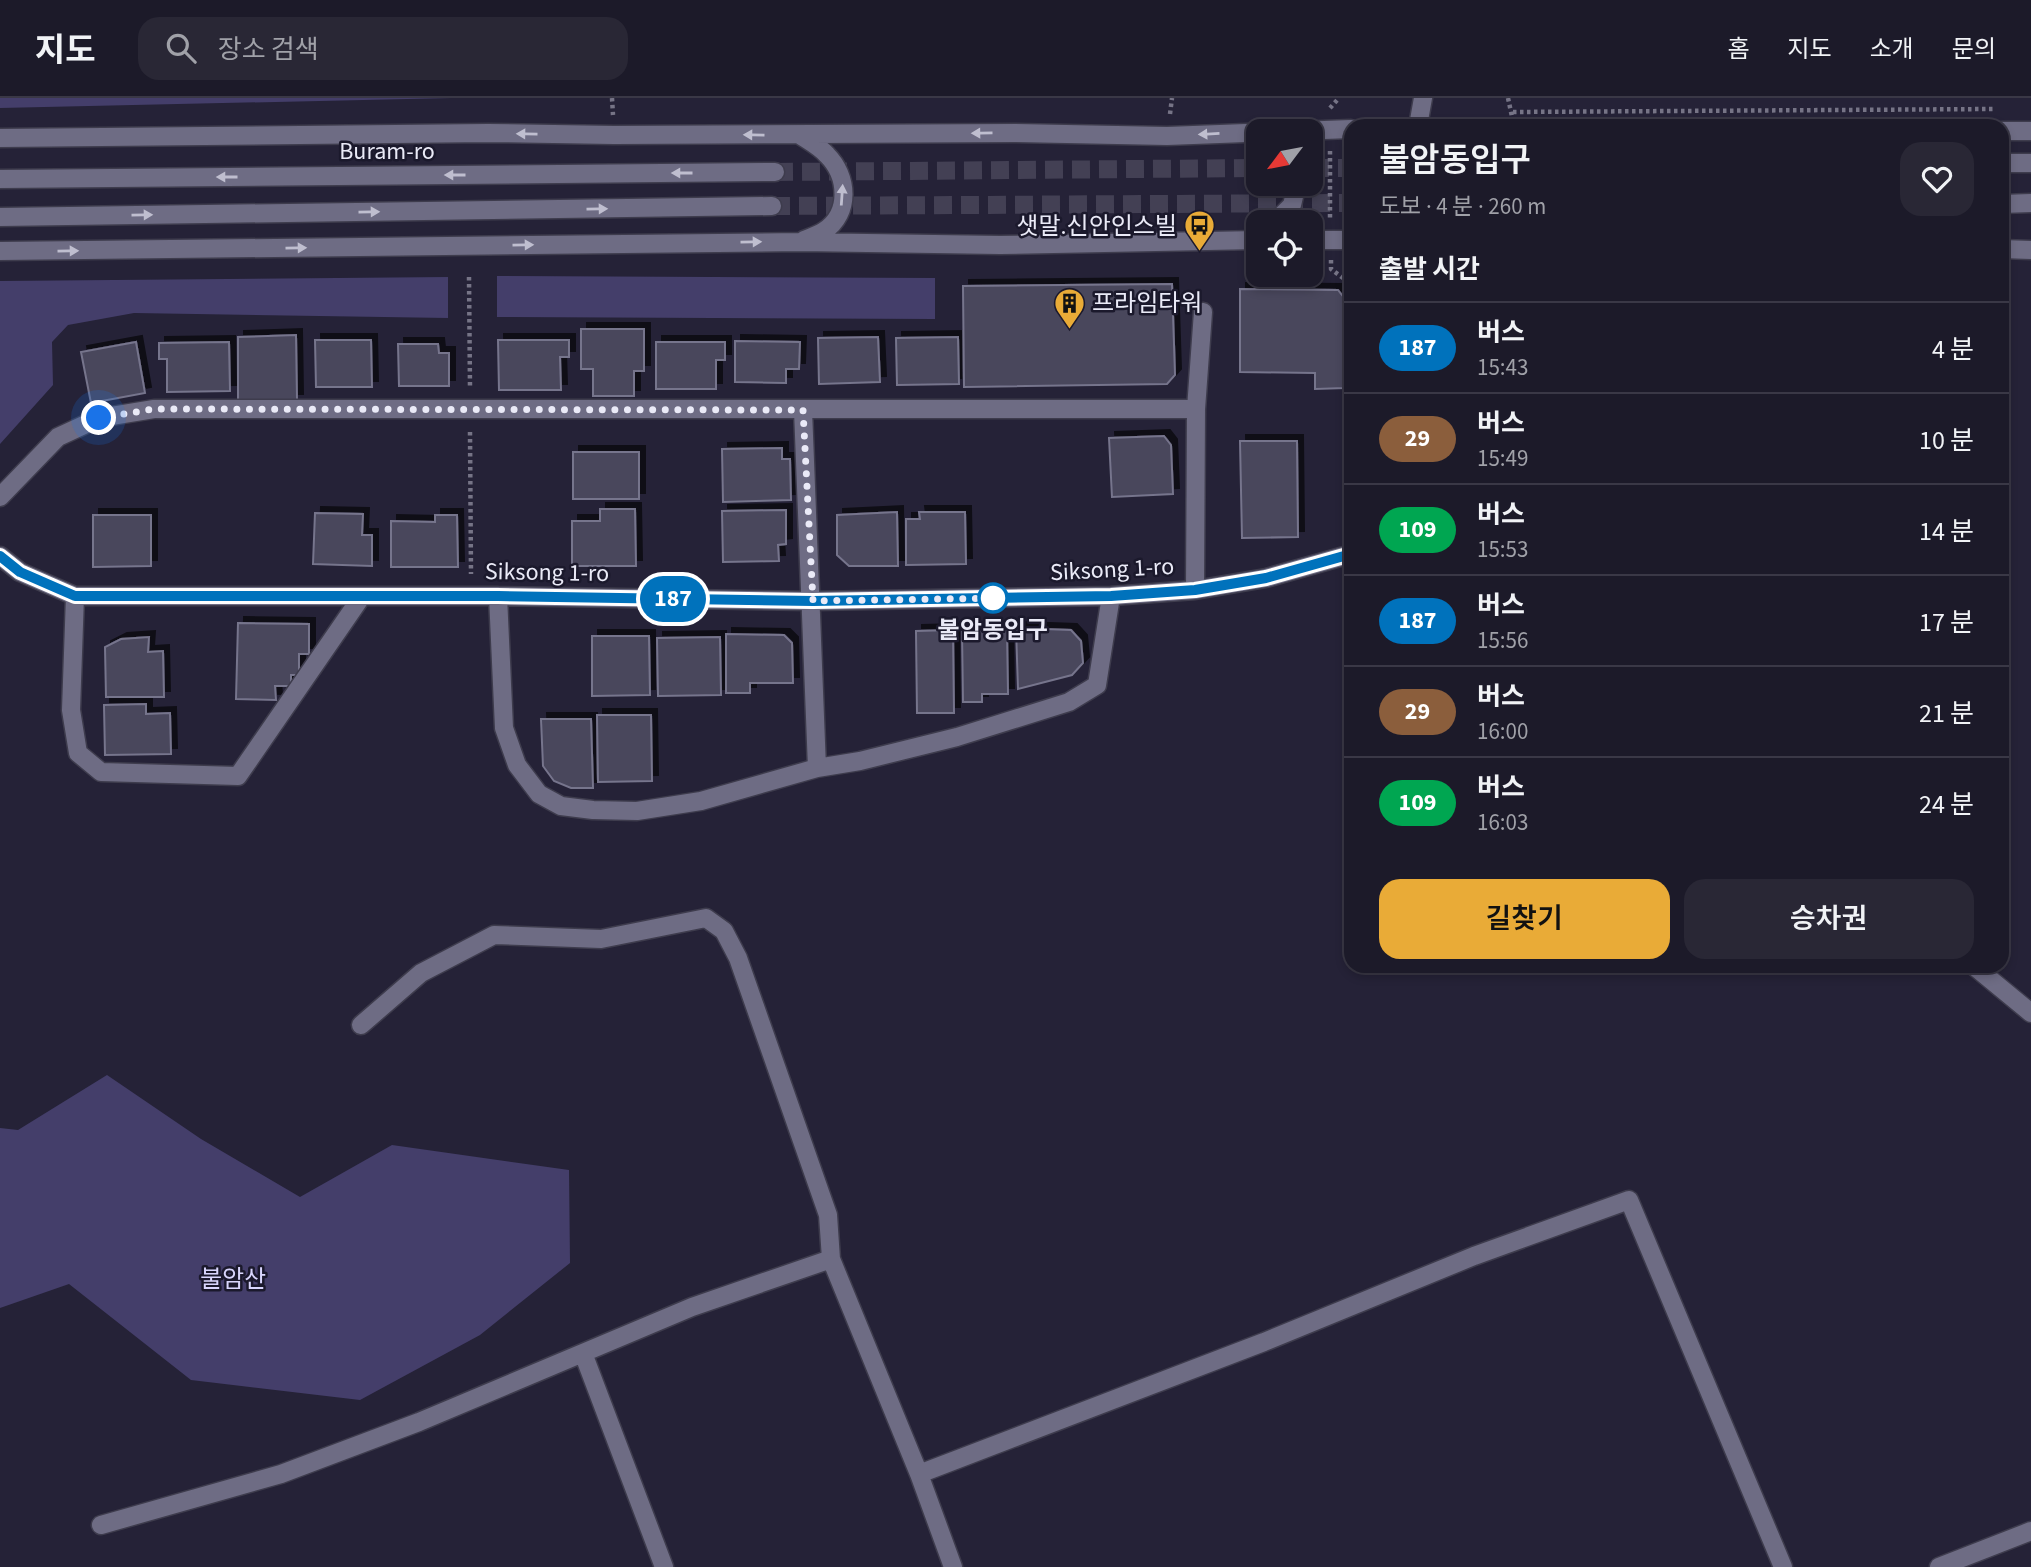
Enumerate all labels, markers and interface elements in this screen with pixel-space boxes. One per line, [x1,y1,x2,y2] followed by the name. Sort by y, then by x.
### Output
[138,17,628,80] search box
[35,27,96,74] text: 지도
[162,29,200,67] icon: search
[218,31,319,68] text: 장소 검색
[1727,32,1749,67] text: 홈
[1787,32,1832,67] text: 지도
[1870,32,1914,67] text: 소개
[1952,32,1996,67] text: 문의
[1246,119,1323,196] north arrow
[1246,119,1323,287] map controls
[516,128,538,140] one-way arrow
[971,128,993,139] one-way arrow
[1198,128,1220,139] one-way arrow
[743,129,765,140] one-way arrow
[339,134,435,169] street label: Buram-ro
[1379,137,1531,184] text: 불암동입구
[1900,142,1974,216] button: heart
[671,167,693,179] one-way arrow
[444,169,466,181] one-way arrow
[216,171,238,183] one-way arrow
[837,184,848,206] one-way arrow
[1379,190,1546,223] text: 도보 · 4 분 · 260 m
[586,203,608,215] one-way arrow
[358,206,380,218] one-way arrow
[1016,209,1177,244] place label: 샛말.신안인스빌
[1183,209,1217,253] bus stop icon: 샛말.신안인스빌
[131,210,153,221] one-way arrow
[1246,210,1323,287] button: locate
[740,236,762,248] one-way arrow
[512,239,534,251] one-way arrow
[285,242,307,254] one-way arrow
[57,245,79,256] one-way arrow
[1379,251,1480,288] text: 출발 시간
[1052,286,1086,330] building icon: 프라임타워
[1092,286,1202,321] place label: 프라임타워
[1477,314,1525,351] text: 버스
[1398,330,1437,365] text: 187
[1932,331,1974,368] text: 4 분
[1477,351,1528,384] text: 15:43
[81,400,116,435] your location
[1477,405,1525,442] text: 버스
[1405,421,1430,456] text: 29
[1919,422,1974,459] text: 10 분
[1477,442,1528,475] text: 15:49
[1477,496,1525,533] text: 버스
[1398,512,1437,547] text: 109
[1919,513,1974,550] text: 14 분
[1477,533,1528,566] text: 15:53
[1049,549,1175,590] street label: Siksong 1-ro
[485,554,609,591] street label: Siksong 1-ro
[633,576,713,622] line badge: 187
[654,581,692,616] text: 187
[978,583,1008,613] marker: 불암동입구
[1477,587,1525,624] text: 버스
[1398,603,1437,638] text: 187
[1919,604,1974,641] text: 17 분
[938,613,1048,648] place label: 불암동입구
[1477,624,1528,657] text: 15:56
[1477,678,1525,715] text: 버스
[1405,694,1430,729] text: 29
[1919,695,1974,732] text: 21 분
[1477,715,1528,748] text: 16:00
[1477,769,1525,806] text: 버스
[1398,785,1437,820] text: 109
[1919,786,1974,823] text: 24 분
[1477,806,1528,839] text: 16:03
[1379,879,1670,959] button: 길찾기
[1684,879,1974,959] button: 승차권
[200,1262,266,1297] park label: 불암산

